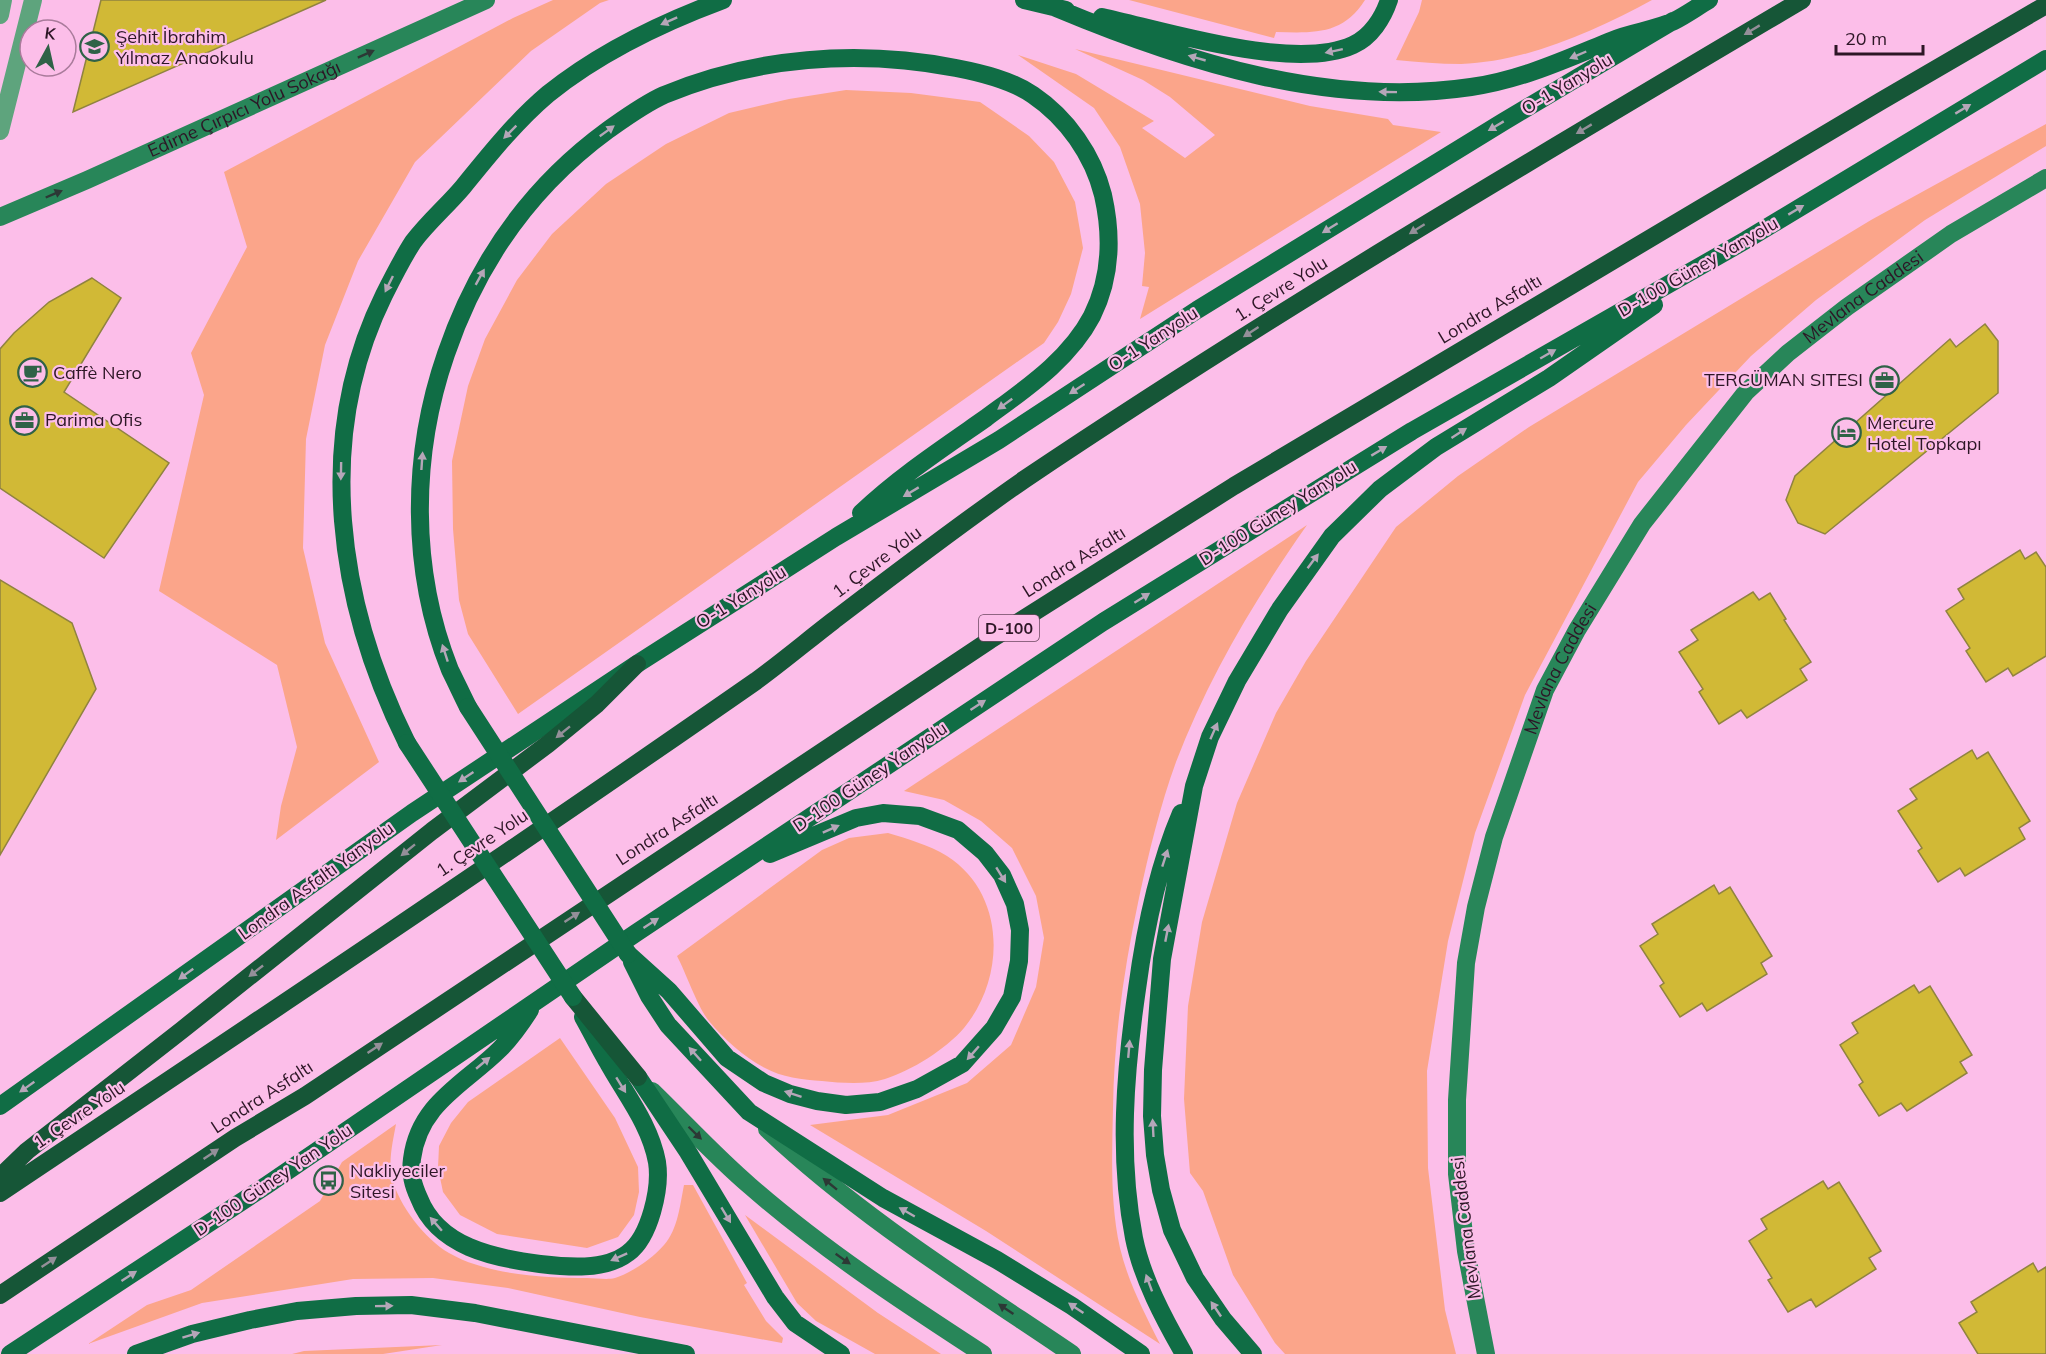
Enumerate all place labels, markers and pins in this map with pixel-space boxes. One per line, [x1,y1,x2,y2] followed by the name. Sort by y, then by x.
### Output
[115,25,254,69] place label: Şehit İbrahim Yılmaz Anaokulu
[79,31,111,63] school or university icon: Şehit İbrahim Yılmaz Anaokulu
[16,357,48,389] cafe icon: Caffè Nero
[53,361,142,384] place label: Caffè Nero
[1868,364,1900,396] office icon: TERCÜMAN SITESI
[1704,368,1863,391] place label: TERCÜMAN SITESI
[8,404,40,436] office icon: Parima Ofis
[45,408,142,431] place label: Parima Ofis
[1867,411,1982,455] place label: Mercure Hotel Topkapı
[1830,417,1862,449] hotel icon: Mercure Hotel Topkapı
[350,1159,446,1203] place label: Nakliyeciler Sitesi
[313,1165,345,1197] bus stop icon: Nakliyeciler Sitesi

